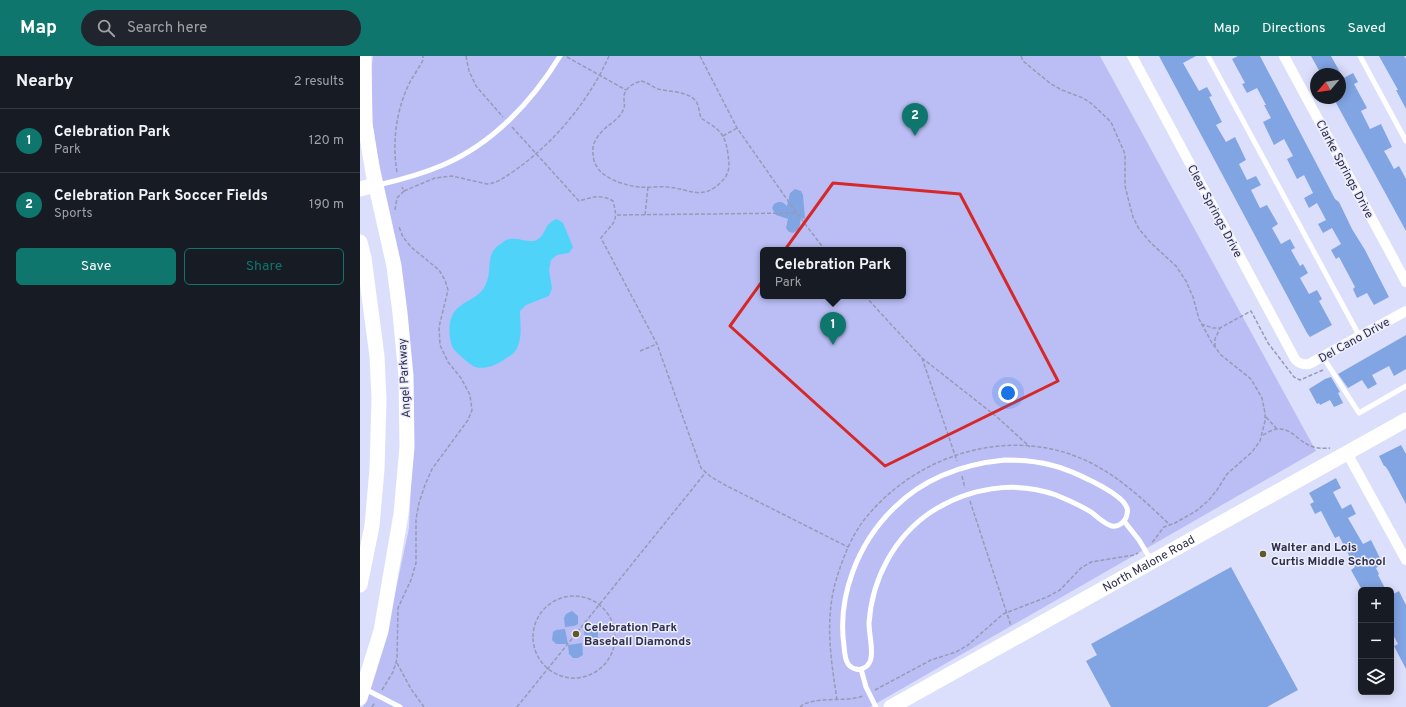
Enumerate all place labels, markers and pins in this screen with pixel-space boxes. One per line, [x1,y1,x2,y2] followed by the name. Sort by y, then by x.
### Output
[902,103,928,136] pin: 2
[820,312,846,345] pin: 1
[1271,540,1386,570] place label: Walter and Lois Curtis Middle School
[1258,549,1268,559] marker: Walter and Lois Curtis Middle School
[584,620,691,650] place label: Celebration Park Baseball Diamonds
[571,629,581,639] marker: Celebration Park Baseball Diamonds

